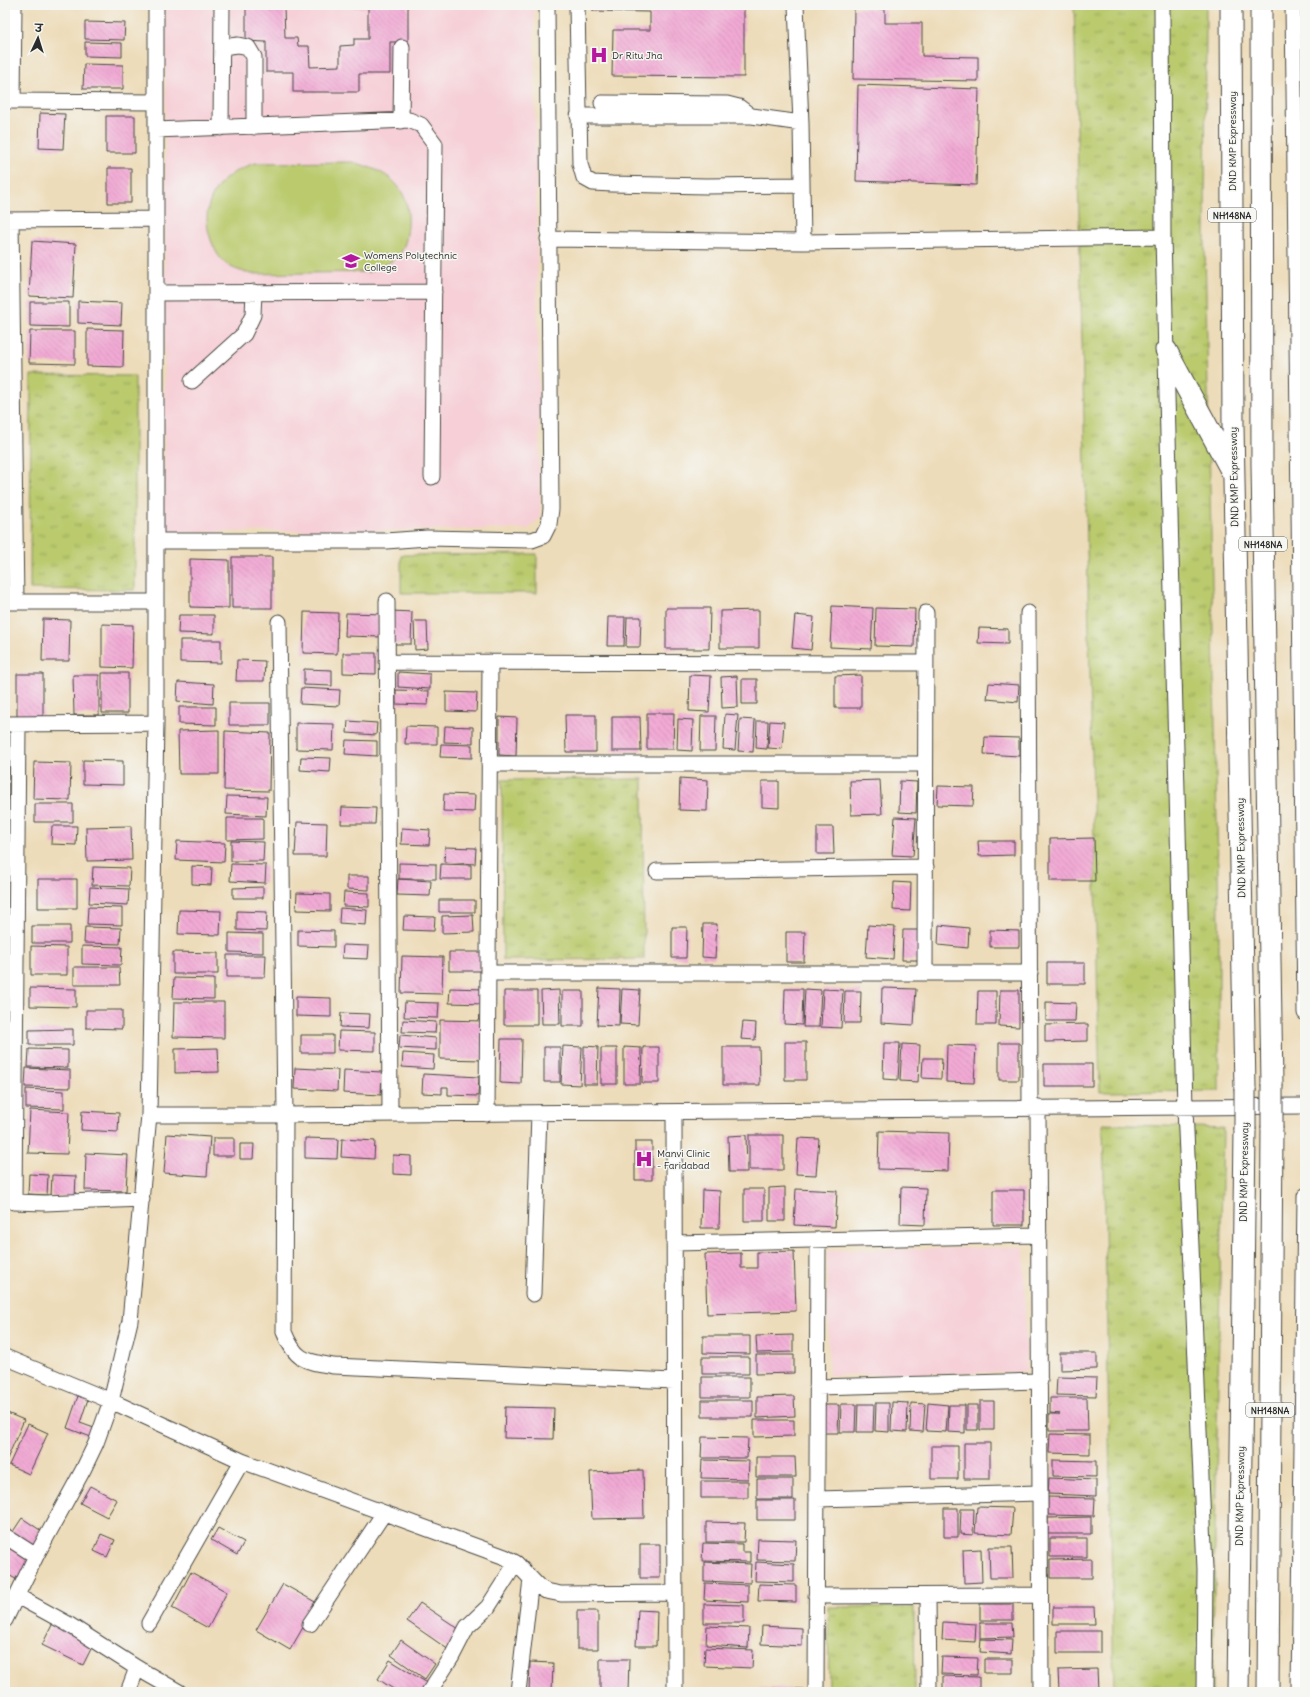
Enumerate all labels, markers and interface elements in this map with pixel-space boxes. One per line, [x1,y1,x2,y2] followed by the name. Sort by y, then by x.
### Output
[18,18,58,58] north arrow
[34,21,45,35] text: उ
[589,45,609,65] hospital icon: Dr Ritu Jha
[612,49,663,62] place label: Dr Ritu Jha
[1226,91,1239,191] street label: DND KMP Expressway
[1208,208,1256,222] road number: NH148NA
[364,249,457,274] place label: Womens Polytechnic College
[341,251,361,271] school or university icon: Womens Polytechnic College
[1227,427,1241,527] street label: DND KMP Expressway
[1239,537,1287,551] road number: NH148NA
[1234,798,1248,898] street label: DND KMP Expressway
[1237,1122,1251,1222] street label: DND KMP Expressway
[657,1147,710,1172] place label: Manvi Clinic - Faridabad
[634,1149,654,1169] hospital icon: Manvi Clinic - Faridabad
[1246,1403,1294,1417] road number: NH148NA
[1233,1446,1247,1546] street label: DND KMP Expressway

